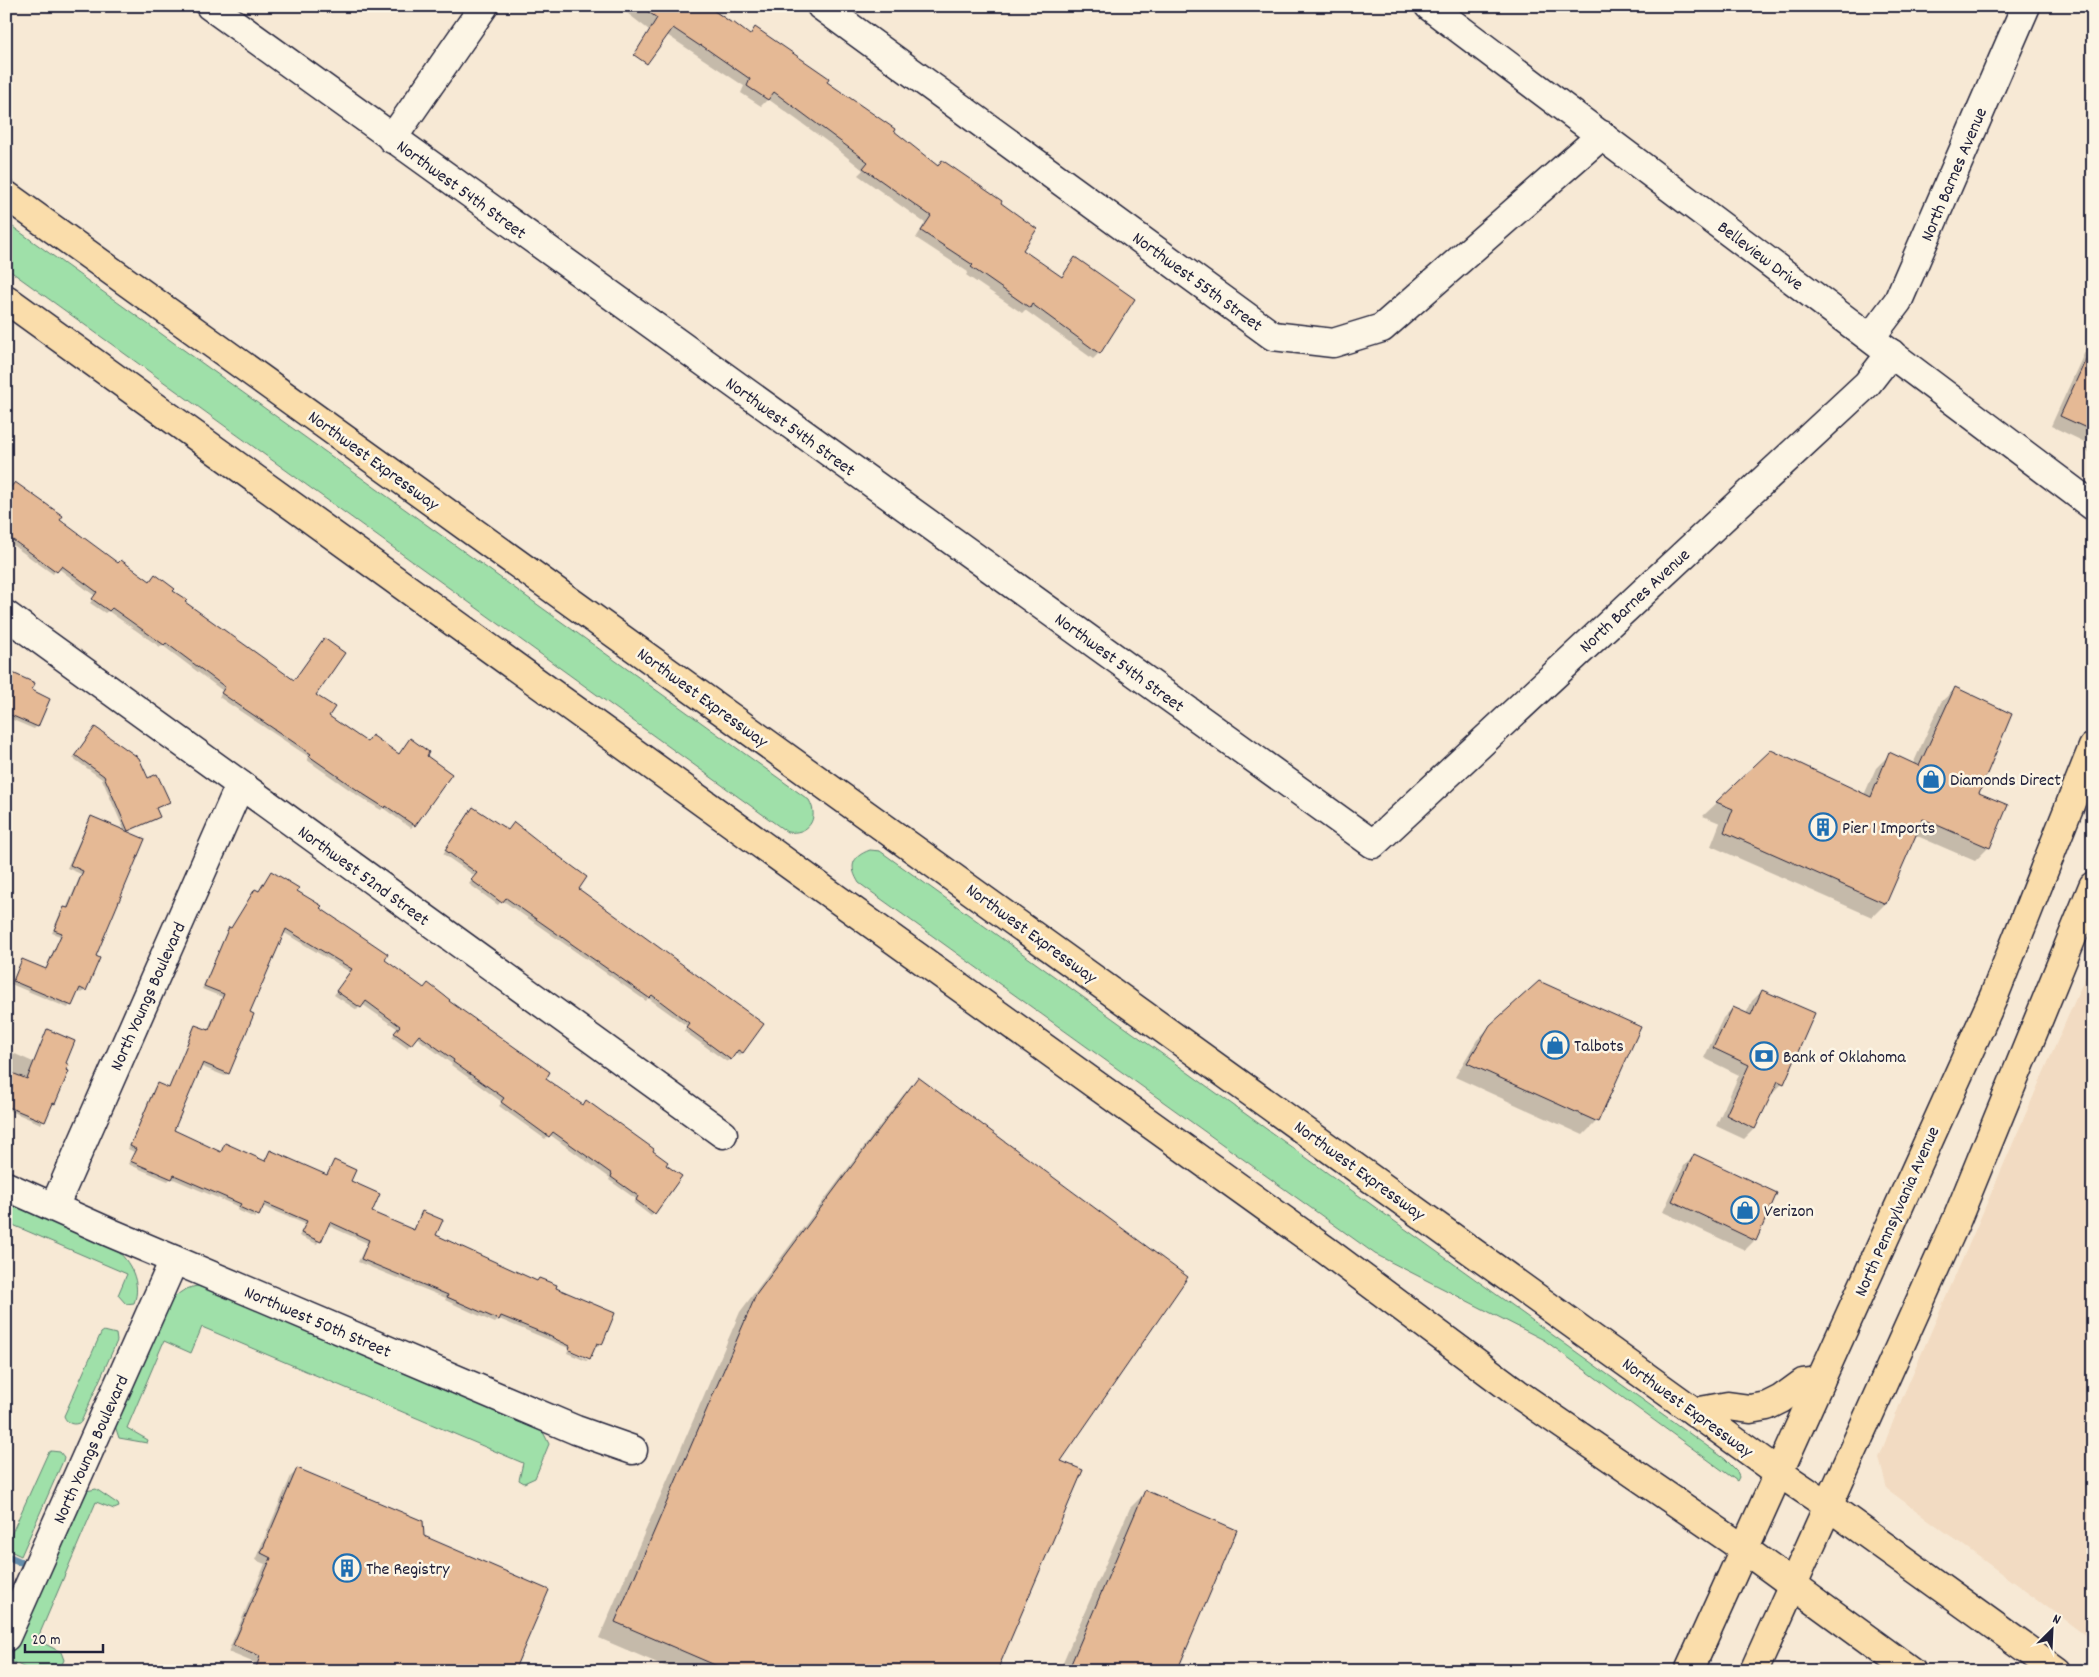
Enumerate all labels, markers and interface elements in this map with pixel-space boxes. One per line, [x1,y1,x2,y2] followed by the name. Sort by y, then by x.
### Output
[1916,104,1995,246] street label: North Barnes Avenue
[391,135,531,247] street label: Northwest 54th Street
[1711,216,1808,298] street label: Belleview Drive
[1126,227,1267,339] street label: Northwest 55th Street
[720,372,860,484] street label: Northwest 54th Street
[302,406,444,519] street label: Northwest Expressway
[1575,544,1697,660] street label: North Barnes Avenue
[1049,608,1189,720] street label: Northwest 54th Street
[631,643,773,756] street label: Northwest Expressway
[1916,764,1946,794] shop icon: Diamonds Direct
[1950,769,2061,794] place label: Diamonds Direct
[1808,812,1838,842] building icon: Pier 1 Imports
[1842,817,1935,842] place label: Pier 1 Imports
[292,821,434,934] street label: Northwest 52nd Street
[960,879,1102,992] street label: Northwest Expressway
[105,919,193,1075] street label: North Youngs Boulevard
[1540,1030,1570,1060] shop icon: Talbots
[1574,1035,1624,1060] place label: Talbots
[1749,1041,1779,1071] bank icon: Bank of Oklahoma
[1783,1046,1906,1071] place label: Bank of Oklahoma
[1288,1116,1430,1229] street label: Northwest Expressway
[1849,1123,1947,1301] street label: North Pennsylvania Avenue
[1730,1195,1760,1225] shop icon: Verizon
[1764,1200,1814,1225] place label: Verizon
[240,1281,395,1366] street label: Northwest 50th Street
[1616,1353,1758,1466] street label: Northwest Expressway
[48,1372,136,1528] street label: North Youngs Boulevard
[332,1553,362,1583] building icon: The Registry
[366,1558,450,1583] place label: The Registry
[2026,1604,2076,1654] north arrow
[2049,1609,2064,1631] text: N
[25,1622,102,1654] scale bar
[32,1630,60,1652] text: 20 m

